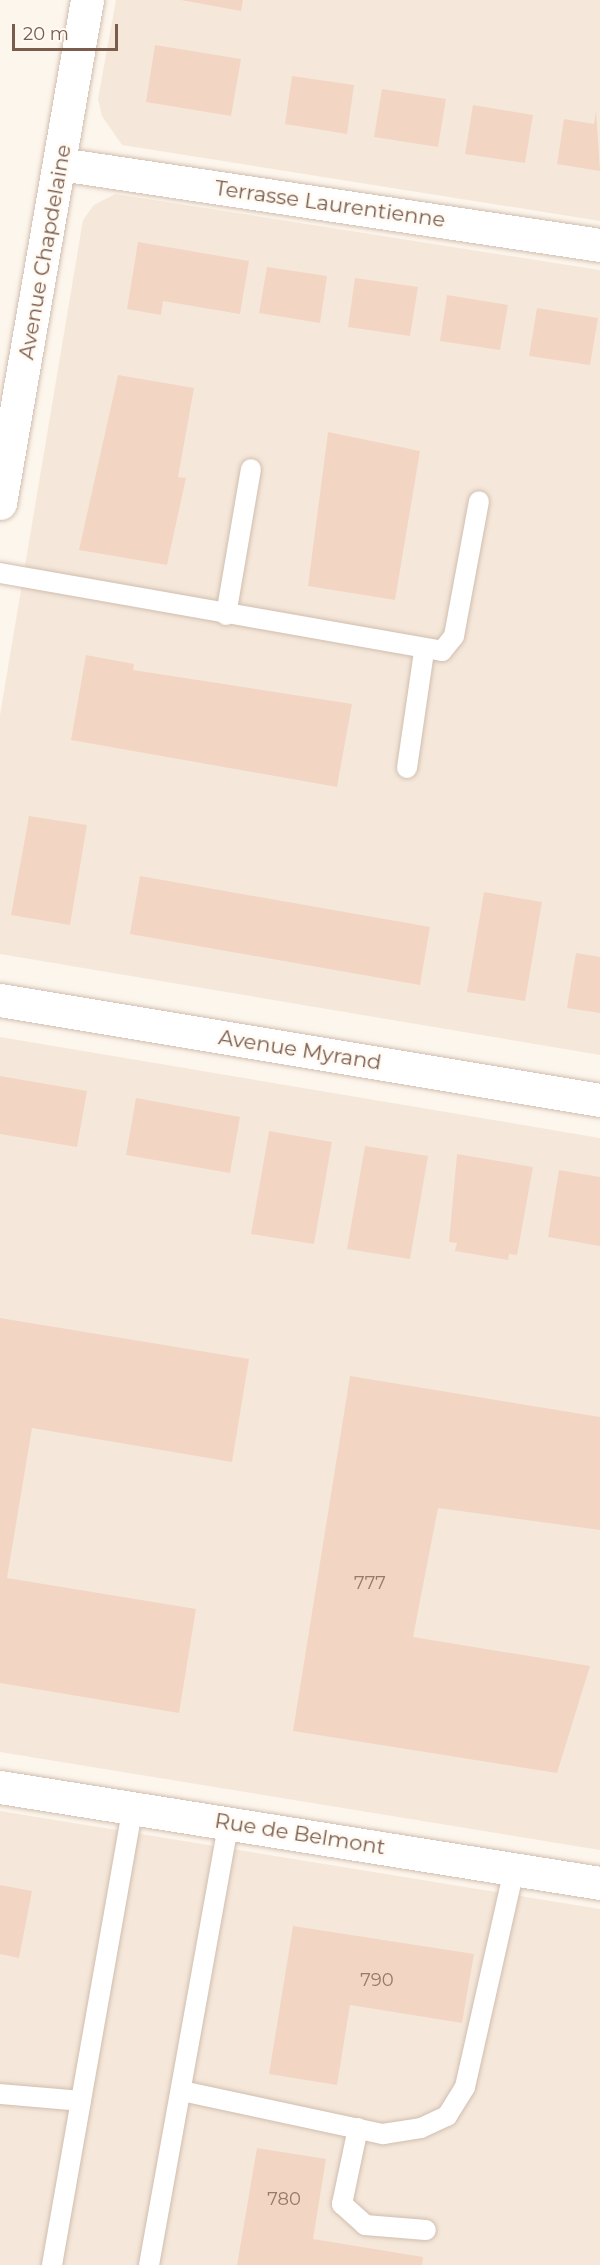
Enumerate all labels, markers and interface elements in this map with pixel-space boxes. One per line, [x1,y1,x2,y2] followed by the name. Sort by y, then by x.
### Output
[15,12,122,50] scale bar
[23,23,69,45] text: 20 m
[14,142,76,362] street label: Avenue Chapdelaine
[213,175,447,233] street label: Terrasse Laurentienne
[217,1025,383,1075] street label: Avenue Myrand
[354,1572,386,1594] house number: 777
[213,1808,387,1860] street label: Rue de Belmont
[360,1969,394,1991] house number: 790
[267,2188,301,2210] house number: 780

